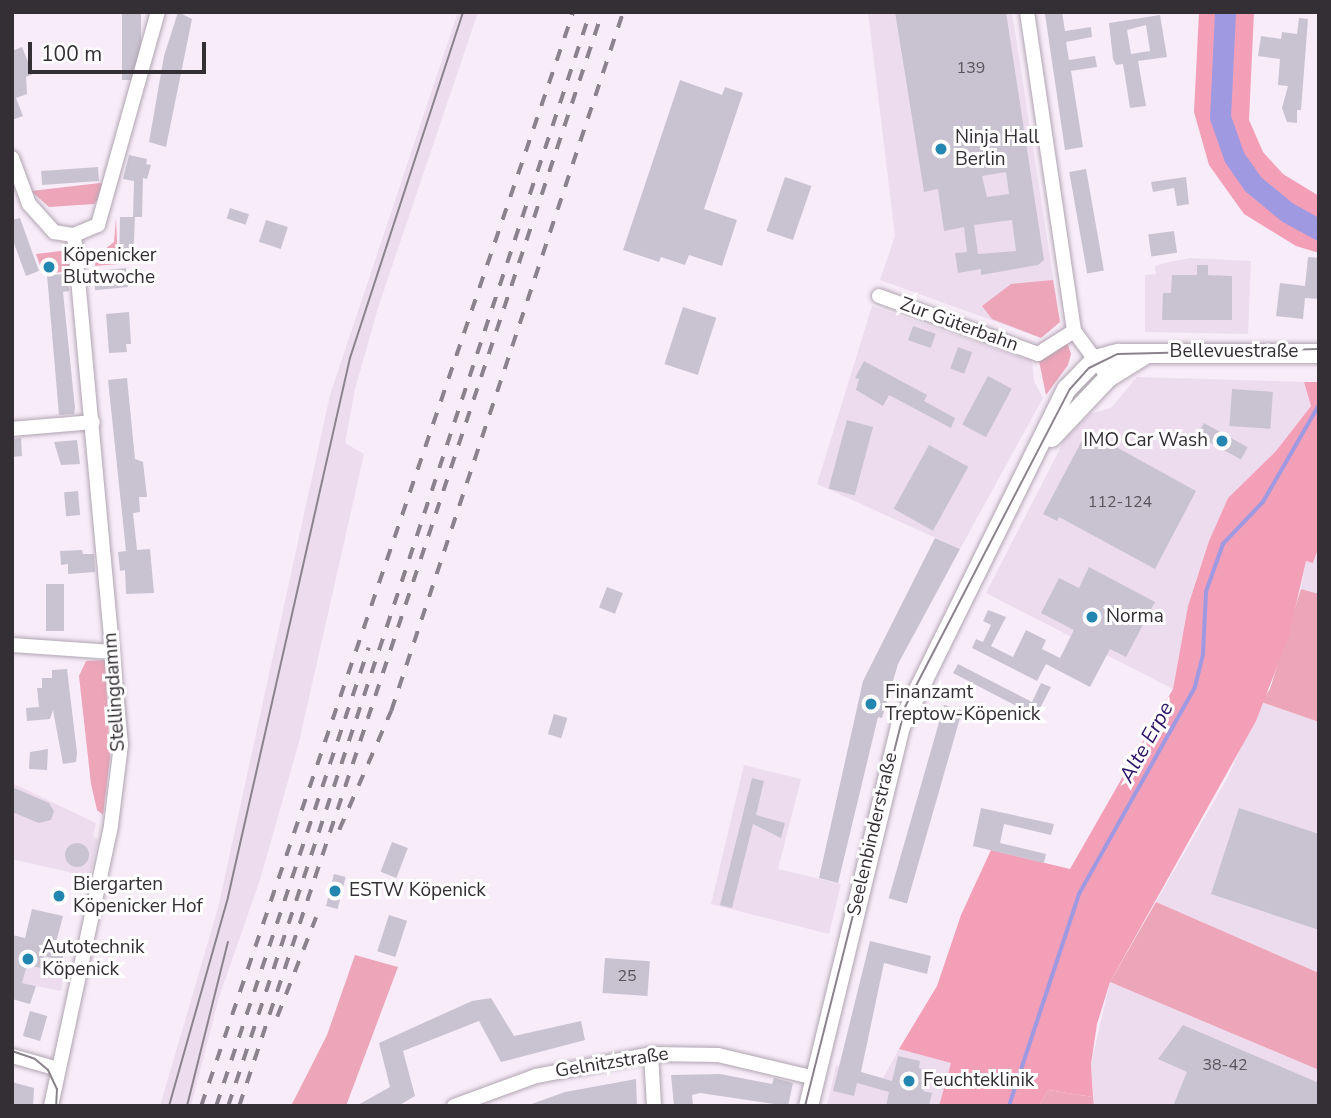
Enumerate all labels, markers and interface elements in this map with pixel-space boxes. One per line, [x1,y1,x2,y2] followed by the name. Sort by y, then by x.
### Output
[32,28,210,72] scale bar
[41,40,102,68] text: 100 m
[957,58,985,78] house number: 139
[955,127,1039,171] place label: Ninja Hall Berlin
[933,141,949,157] marker: Ninja Hall Berlin
[63,245,157,289] place label: Köpenicker Blutwoche
[41,259,57,275] marker: Köpenicker Blutwoche
[897,293,1021,357] street label: Zur Güterbahn
[1170,341,1298,363] street label: Bellevuestraße
[1083,430,1208,452] place label: IMO Car Wash
[1214,433,1230,449] marker: IMO Car Wash
[1088,492,1152,512] house number: 112-124
[1106,606,1164,628] place label: Norma
[1084,609,1100,625] marker: Norma
[99,632,131,752] street label: Stellingdamm
[885,682,1040,726] place label: Finanzamt Treptow-Köpenick
[863,696,879,712] marker: Finanzamt Treptow-Köpenick
[1114,697,1178,787] water label: Alte Erpe
[843,750,903,918] street label: Seelenbinderstraße
[73,874,203,918] place label: Biergarten Köpenicker Hof
[349,880,486,902] place label: ESTW Köpenick
[327,883,343,899] marker: ESTW Köpenick
[51,888,67,904] marker: Biergarten Köpenicker Hof
[42,937,144,981] place label: Autotechnik Köpenick
[20,951,36,967] marker: Autotechnik Köpenick
[617,966,637,986] house number: 25
[554,1043,670,1083] street label: Gelnitzstraße
[1202,1055,1248,1075] house number: 38-42
[923,1070,1034,1092] place label: Feuchteklinik
[901,1073,917,1089] marker: Feuchteklinik

